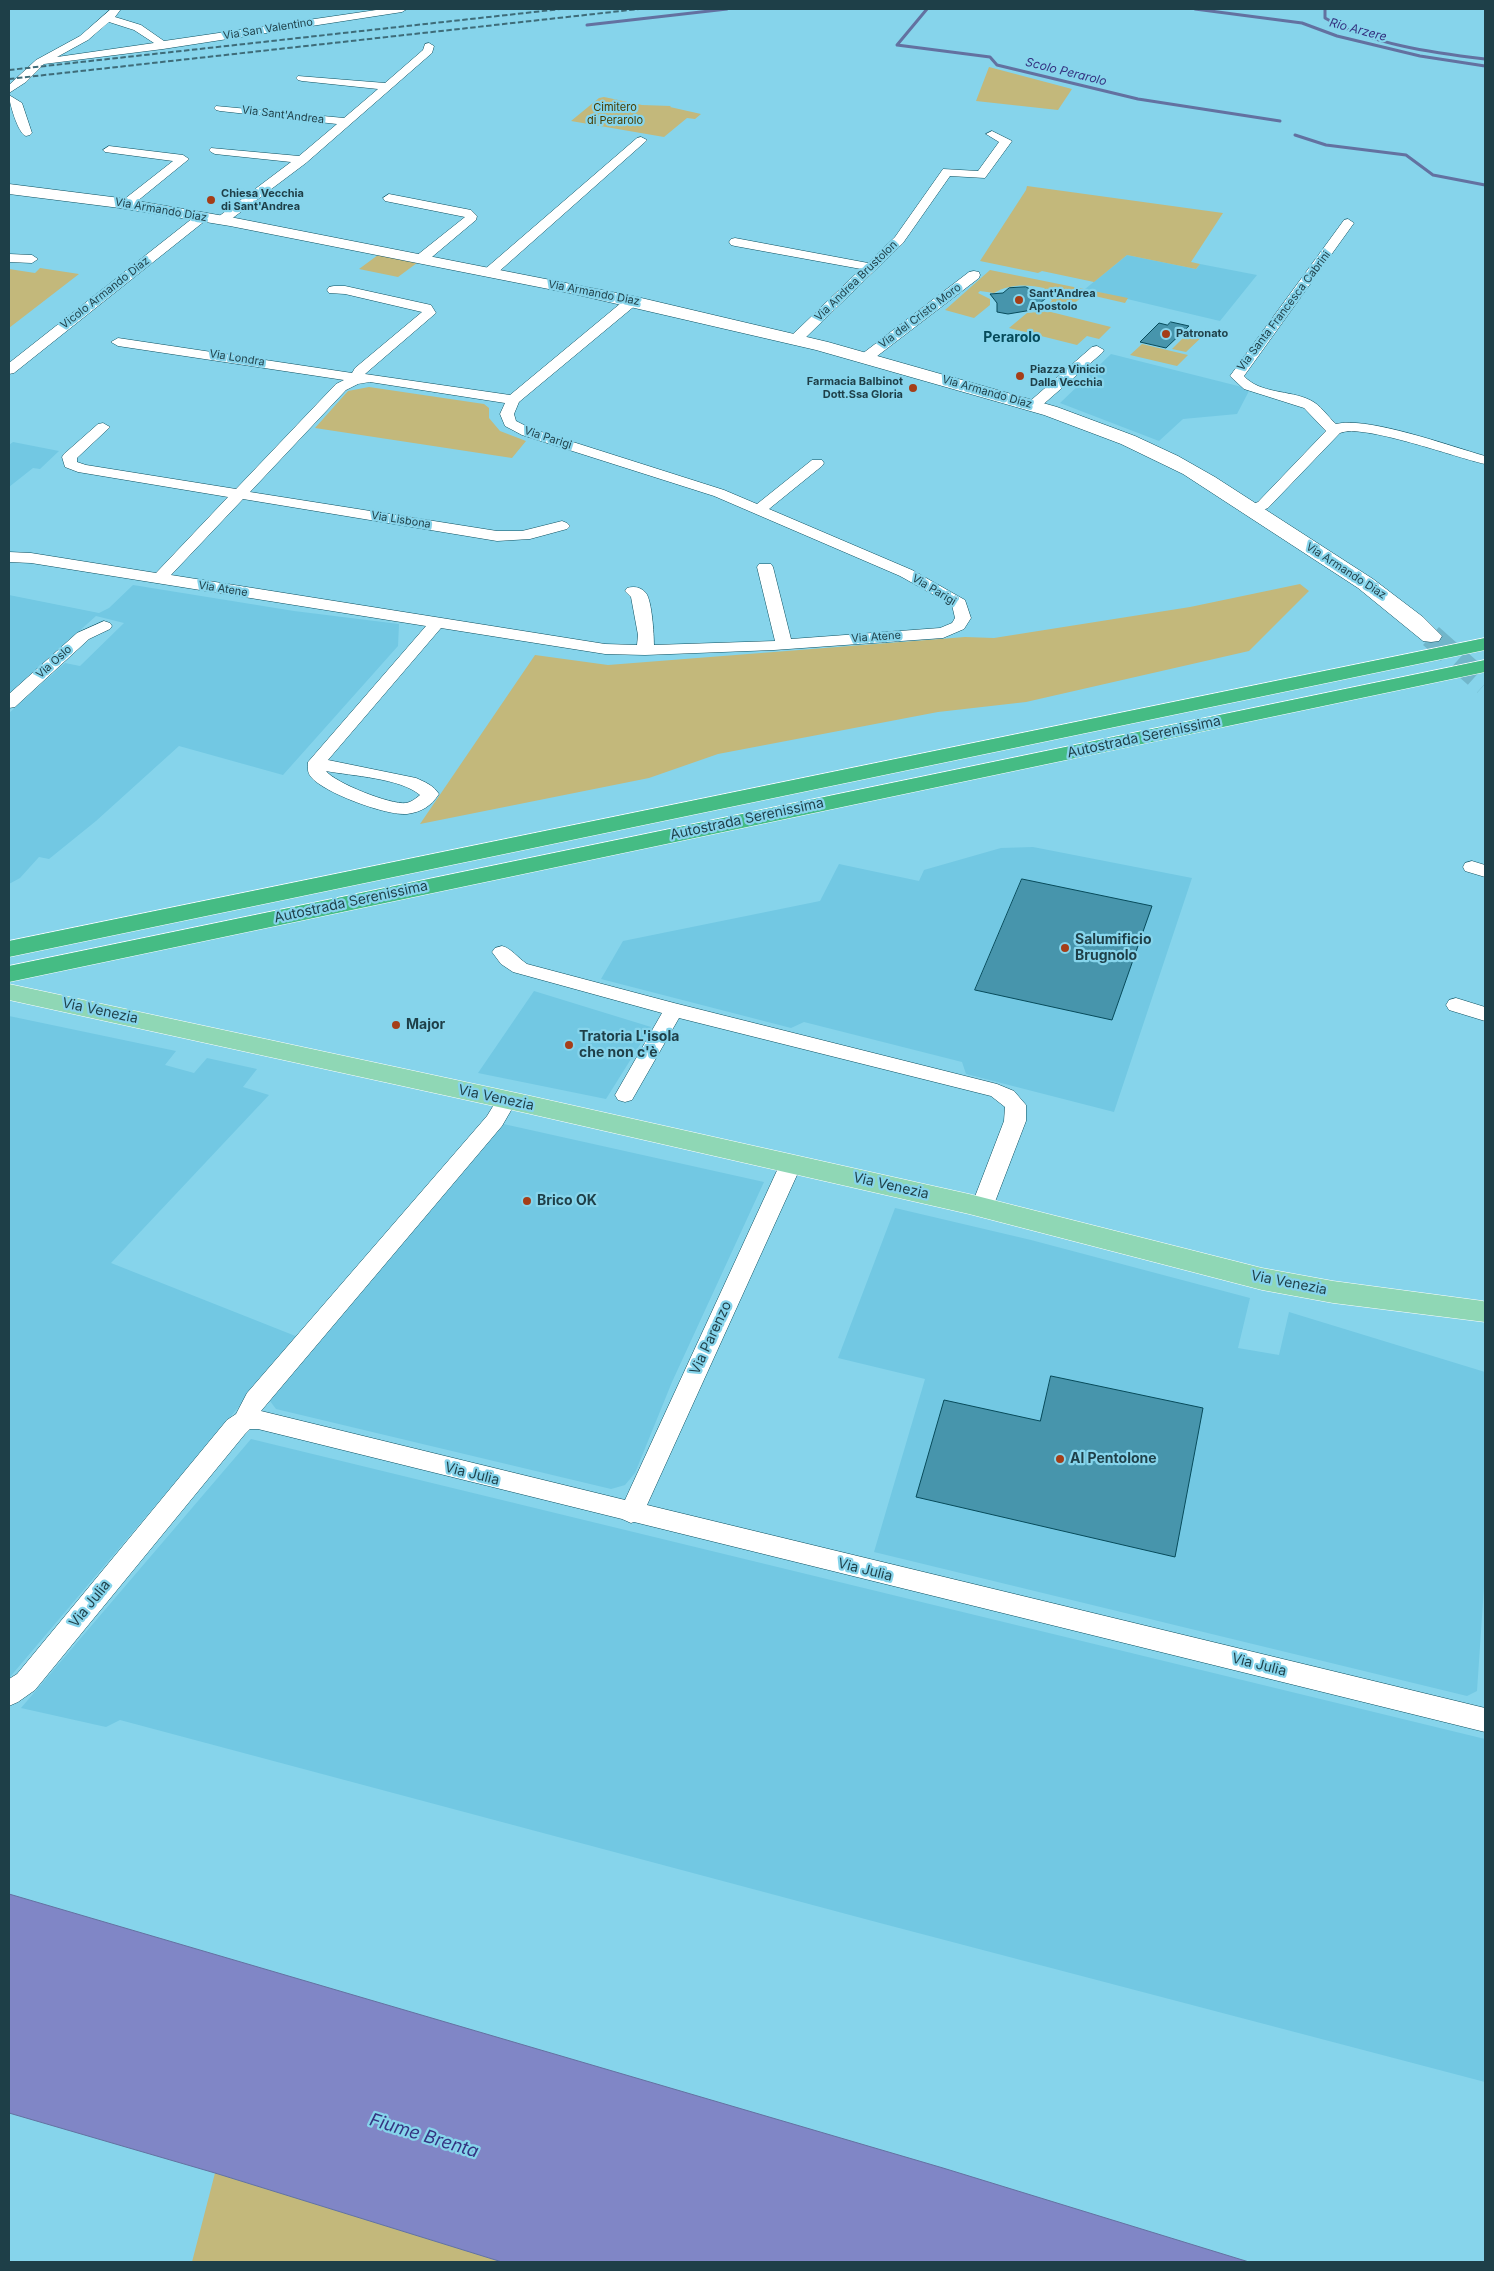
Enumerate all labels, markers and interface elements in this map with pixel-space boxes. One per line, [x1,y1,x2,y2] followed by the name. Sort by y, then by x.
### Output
[222,15,314,43] street label: Via San Valentino
[1328,15,1388,45] water label: Rio Arzere
[1024,55,1108,89] water label: Scolo Perarolo
[587,101,643,127] park label: Cimitero di Perarolo
[241,103,325,127] street label: Via Sant'Andrea
[221,187,304,213] place label: Chiesa Vecchia di Sant'Andrea
[205,194,217,206] marker: Chiesa Vecchia di Sant'Andrea
[114,195,208,225] street label: Via Armando Diaz
[812,238,900,324] street label: Via Andrea Brustolon
[1235,249,1333,373] street label: Via Santa Francesca Cabrini
[58,254,152,332] street label: Vicolo Armando Diaz
[547,278,641,308] street label: Via Armando Diaz
[876,281,964,351] street label: Via del Cristo Moro
[1029,287,1096,313] place label: Sant'Andrea Apostolo
[1013,294,1025,306] marker: Sant'Andrea Apostolo
[1176,327,1228,341] place label: Patronato
[1160,328,1172,340] marker: Patronato
[983,330,1041,346] district label: Perarolo
[208,347,266,369] street label: Via Londra
[1030,363,1105,389] place label: Piazza Vinicio Dalla Vecchia
[1014,370,1026,382] marker: Piazza Vinicio Dalla Vecchia
[940,373,1034,411] street label: Via Armando Diaz
[807,375,903,401] place label: Farmacia Balbinot Dott.Ssa Gloria
[907,382,919,394] marker: Farmacia Balbinot Dott.Ssa Gloria
[523,424,573,452] street label: Via Parigi
[370,509,432,531] street label: Via Lisbona
[1303,540,1389,602] street label: Via Armando Diaz
[910,572,958,608] street label: Via Parigi
[197,579,249,599] street label: Via Atene
[851,629,901,645] street label: Via Atene
[34,643,74,681] street label: Via Oslo
[1066,713,1222,761] street label: Autostrada Serenissima
[669,795,825,843] street label: Autostrada Serenissima
[273,878,429,926] street label: Autostrada Serenissima
[1075,932,1151,964] place label: Salumificio Brugnolo
[1059,942,1071,954] marker: Salumificio Brugnolo
[61,995,139,1027] street label: Via Venezia
[406,1017,445,1033] place label: Major
[390,1019,402,1031] marker: Major
[579,1029,679,1062] place label: Tratoria L'isola che non c'è
[563,1039,575,1051] marker: Tratoria L'isola che non c'è
[457,1082,535,1114] street label: Via Venezia
[852,1169,930,1203] street label: Via Venezia
[537,1193,597,1209] place label: Brico OK
[521,1195,533,1207] marker: Brico OK
[1250,1267,1328,1299] street label: Via Venezia
[687,1299,735,1377] street label: Via Parenzo
[1070,1451,1157,1467] place label: Al Pentolone
[1054,1453,1066,1465] marker: Al Pentolone
[443,1459,501,1489] street label: Via Julia
[836,1555,894,1585] street label: Via Julia
[66,1577,114,1631] street label: Via Julia
[1230,1650,1288,1680] street label: Via Julia
[367,2109,481,2163] water label: Fiume Brenta

